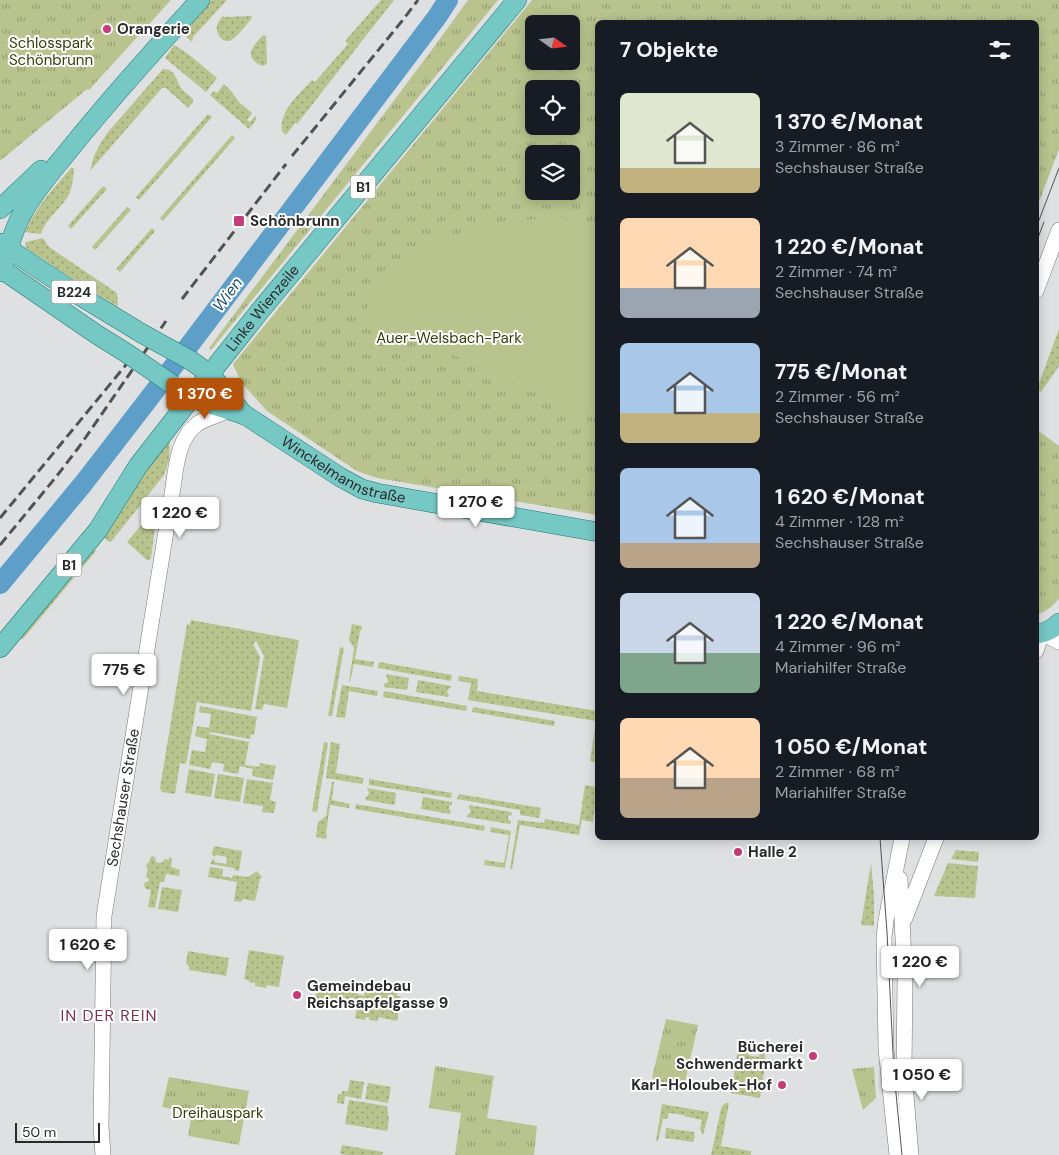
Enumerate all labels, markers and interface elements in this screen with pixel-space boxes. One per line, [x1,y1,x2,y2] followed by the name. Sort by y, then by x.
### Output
[525,15,580,70] north arrow
[525,15,580,200] map controls
[117,19,190,39] place label: Orangerie
[101,23,113,35] marker: Orangerie
[9,33,93,70] park label: Schlosspark Schönbrunn
[620,36,718,64] text: 7 Objekte
[986,36,1014,64] icon: filters
[525,80,580,135] button: locate
[775,108,923,136] text: 1 370 €/Monat
[660,113,720,173] icon: home
[775,136,900,157] text: 3 Zimmer · 86 m²
[525,145,580,200] button: layers
[775,157,924,178] text: Sechshauser Straße
[350,176,376,198] road number: B1
[250,211,340,231] place label: Schönbrunn
[232,214,246,228] marker: Schönbrunn
[775,233,924,261] text: 1 220 €/Monat
[660,238,720,298] icon: home
[222,261,304,356] street label: Linke Wienzeile
[775,261,897,282] text: 2 Zimmer · 74 m²
[208,273,247,316] water label: Wien
[52,280,96,304] road number: B224
[775,282,924,303] text: Sechshauser Straße
[376,328,522,348] park label: Auer-Welsbach-Park
[775,358,907,386] text: 775 €/Monat
[660,363,720,423] icon: home
[159,378,251,420] pin: 1 370 €
[177,383,233,404] text: 1 370 €
[775,386,900,407] text: 2 Zimmer · 56 m²
[775,407,924,428] text: Sechshauser Straße
[277,431,407,508] street label: Winckelmannstraße
[775,483,925,511] text: 1 620 €/Monat
[430,486,522,528] pin: 1 270 €
[660,488,720,548] icon: home
[449,491,503,512] text: 1 270 €
[134,496,226,539] pin: 1 220 €
[152,502,208,523] text: 1 220 €
[775,511,904,532] text: 4 Zimmer · 128 m²
[775,532,924,553] text: Sechshauser Straße
[56,554,82,576] road number: B1
[775,608,924,636] text: 1 220 €/Monat
[660,613,720,673] icon: home
[775,636,901,657] text: 4 Zimmer · 96 m²
[89,654,159,696] pin: 775 €
[775,657,906,678] text: Mariahilfer Straße
[102,659,146,680] text: 775 €
[102,727,144,868] street label: Sechshauser Straße
[775,733,927,761] text: 1 050 €/Monat
[660,738,720,798] icon: home
[775,761,900,782] text: 2 Zimmer · 68 m²
[775,782,906,803] text: Mariahilfer Straße
[748,842,797,862] place label: Halle 2
[732,846,744,858] marker: Halle 2
[42,928,134,971] pin: 1 620 €
[60,934,116,955] text: 1 620 €
[874,946,966,988] pin: 1 220 €
[892,951,948,972] text: 1 220 €
[307,976,448,1013] place label: Gemeindebau Reichsapfelgasse 9
[291,989,303,1001] marker: Gemeindebau Reichsapfelgasse 9
[60,1005,158,1026] district label: IN DER REIN
[676,1037,803,1074] place label: Bücherei Schwendermarkt
[807,1050,819,1062] marker: Bücherei Schwendermarkt
[876,1058,968,1101] pin: 1 050 €
[893,1064,951,1085] text: 1 050 €
[631,1075,772,1095] place label: Karl-Holoubek-Hof
[776,1079,788,1091] marker: Karl-Holoubek-Hof
[172,1103,264,1123] park label: Dreihauspark
[15,1120,100,1143] scale bar
[22,1123,56,1141] text: 50 m

